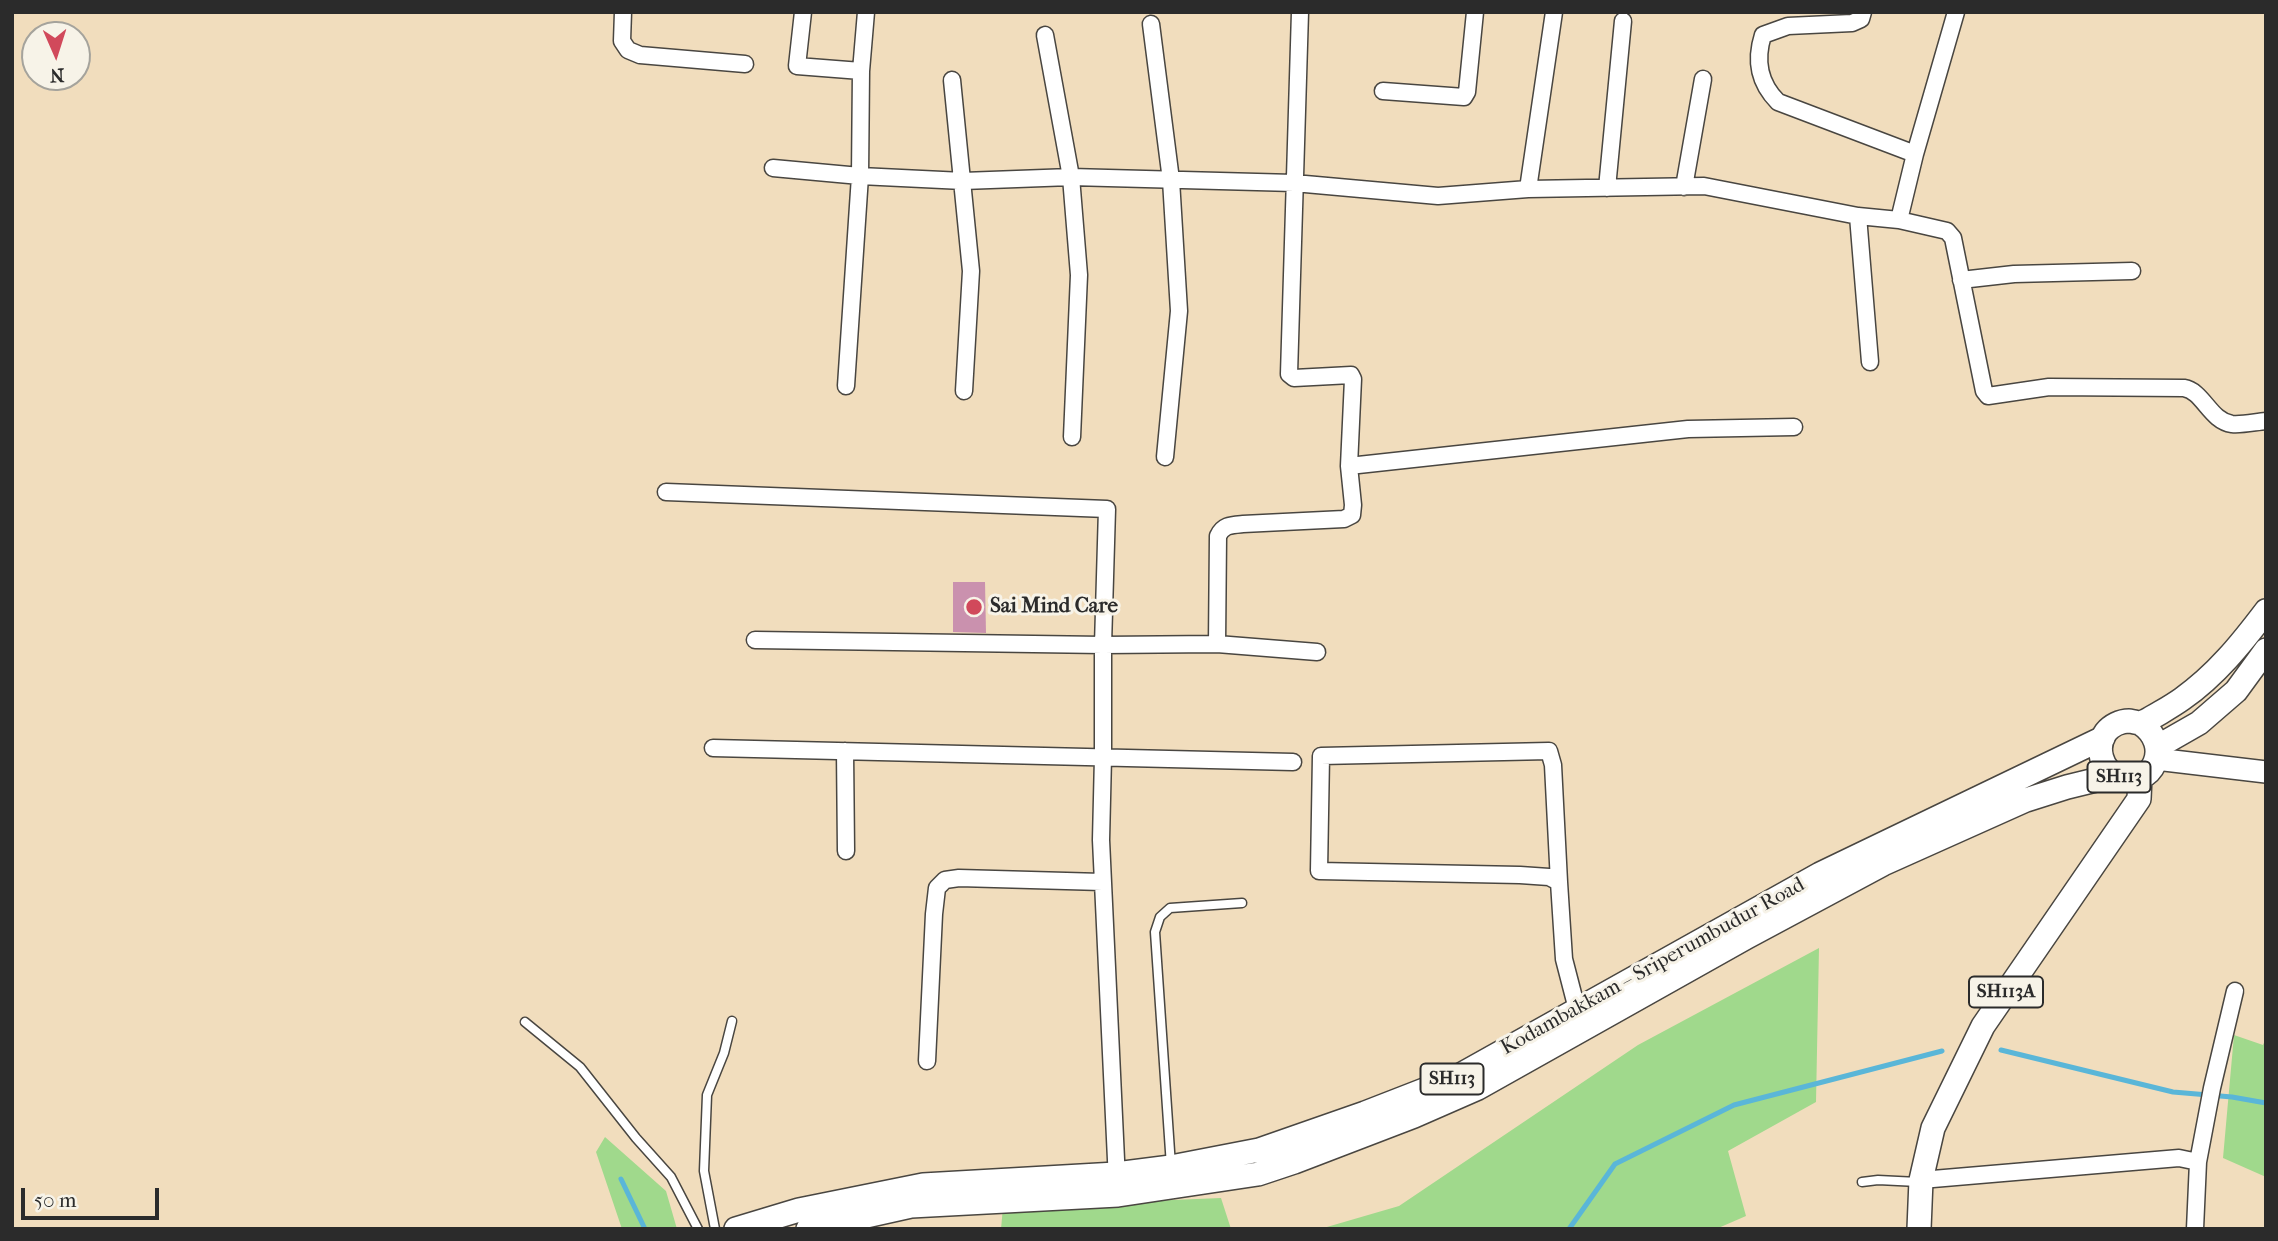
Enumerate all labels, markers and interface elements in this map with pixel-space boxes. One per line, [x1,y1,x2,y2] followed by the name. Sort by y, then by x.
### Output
[21,21,91,91] north arrow
[49,64,65,86] text: N
[990,594,1118,620] place label: Sai Mind Care
[964,597,984,617] marker: Sai Mind Care
[2088,762,2150,792] road number: SH113
[1497,873,1809,1061] street label: Kodambakkam – Sriperumbudur Road
[1969,976,2043,1008] road number: SH113A
[1420,1064,1484,1094] road number: SH113
[24,1174,163,1218] scale bar
[34,1188,77,1212] text: 50 m

